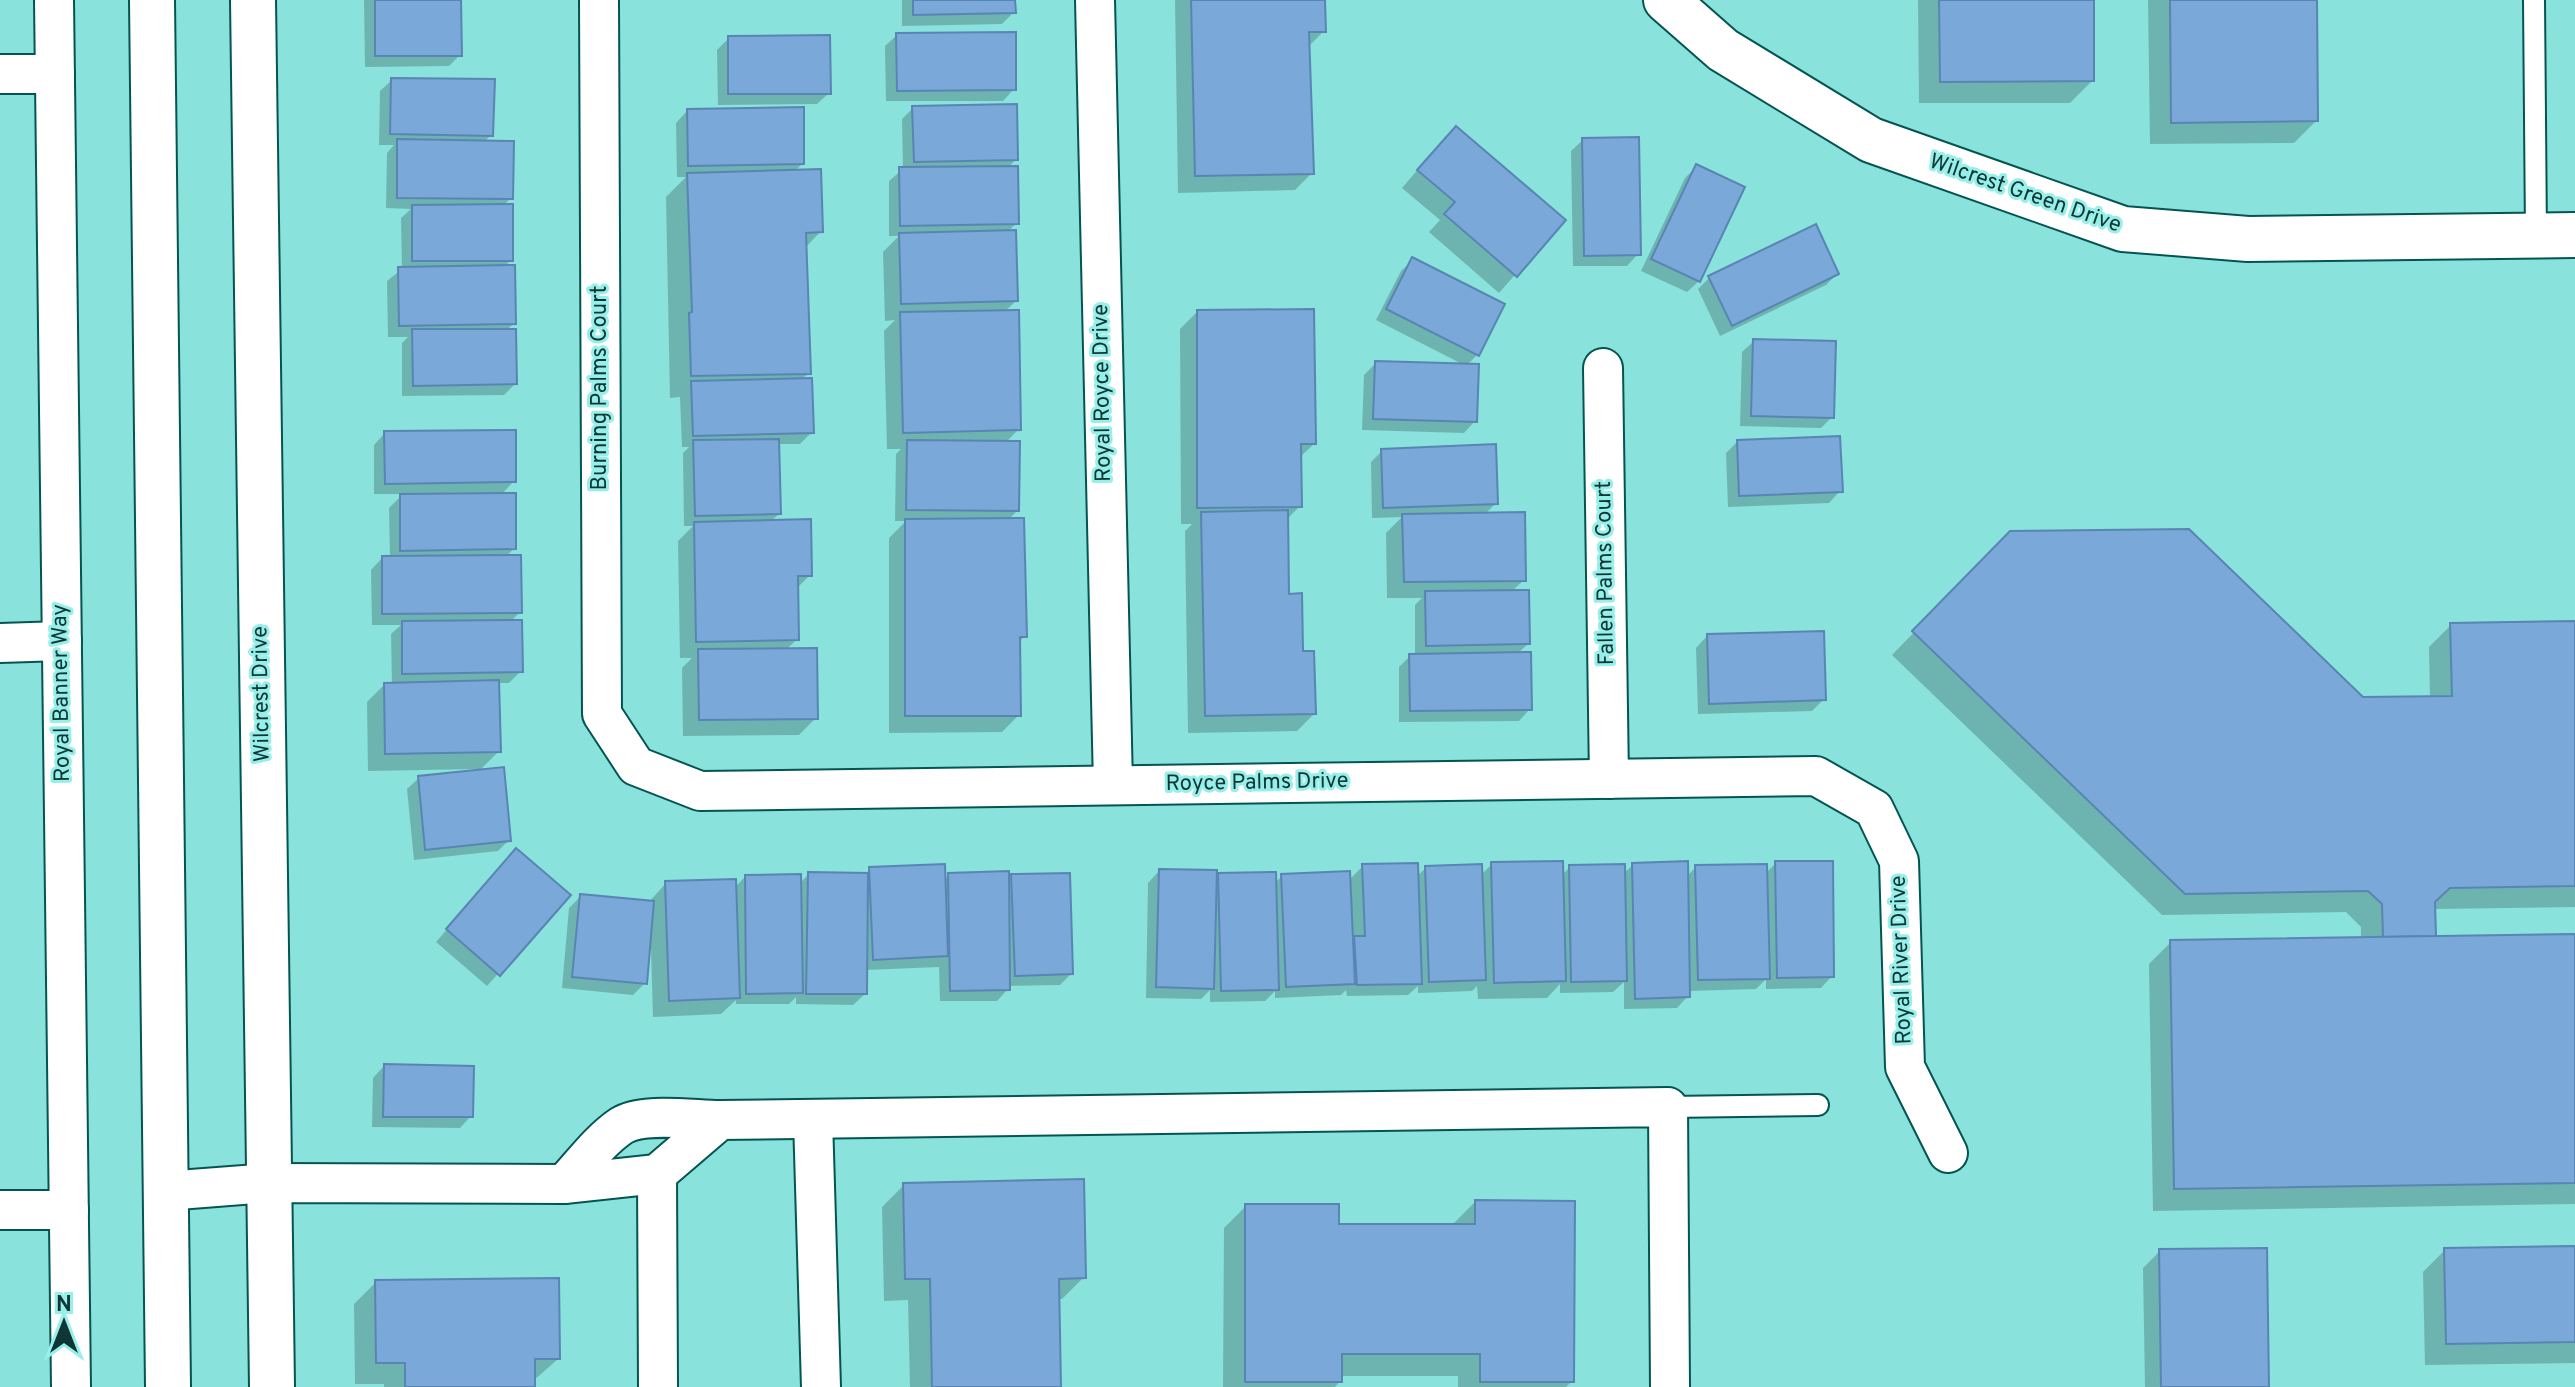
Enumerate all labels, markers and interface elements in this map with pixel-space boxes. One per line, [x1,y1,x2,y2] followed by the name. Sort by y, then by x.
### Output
[1925,148,2125,240] street label: Wilcrest Green Drive
[587,286,614,490] street label: Burning Palms Court
[1088,304,1118,482] street label: Royal Royce Drive
[1591,480,1621,666] street label: Fallen Palms Court
[47,604,77,782] street label: Royal Banner Way
[247,626,277,762] street label: Wilcrest Drive
[1165,768,1349,798] street label: Royce Palms Drive
[1886,875,1918,1045] street label: Royal River Drive
[24,1283,104,1363] north arrow
[56,1292,72,1319] text: N

